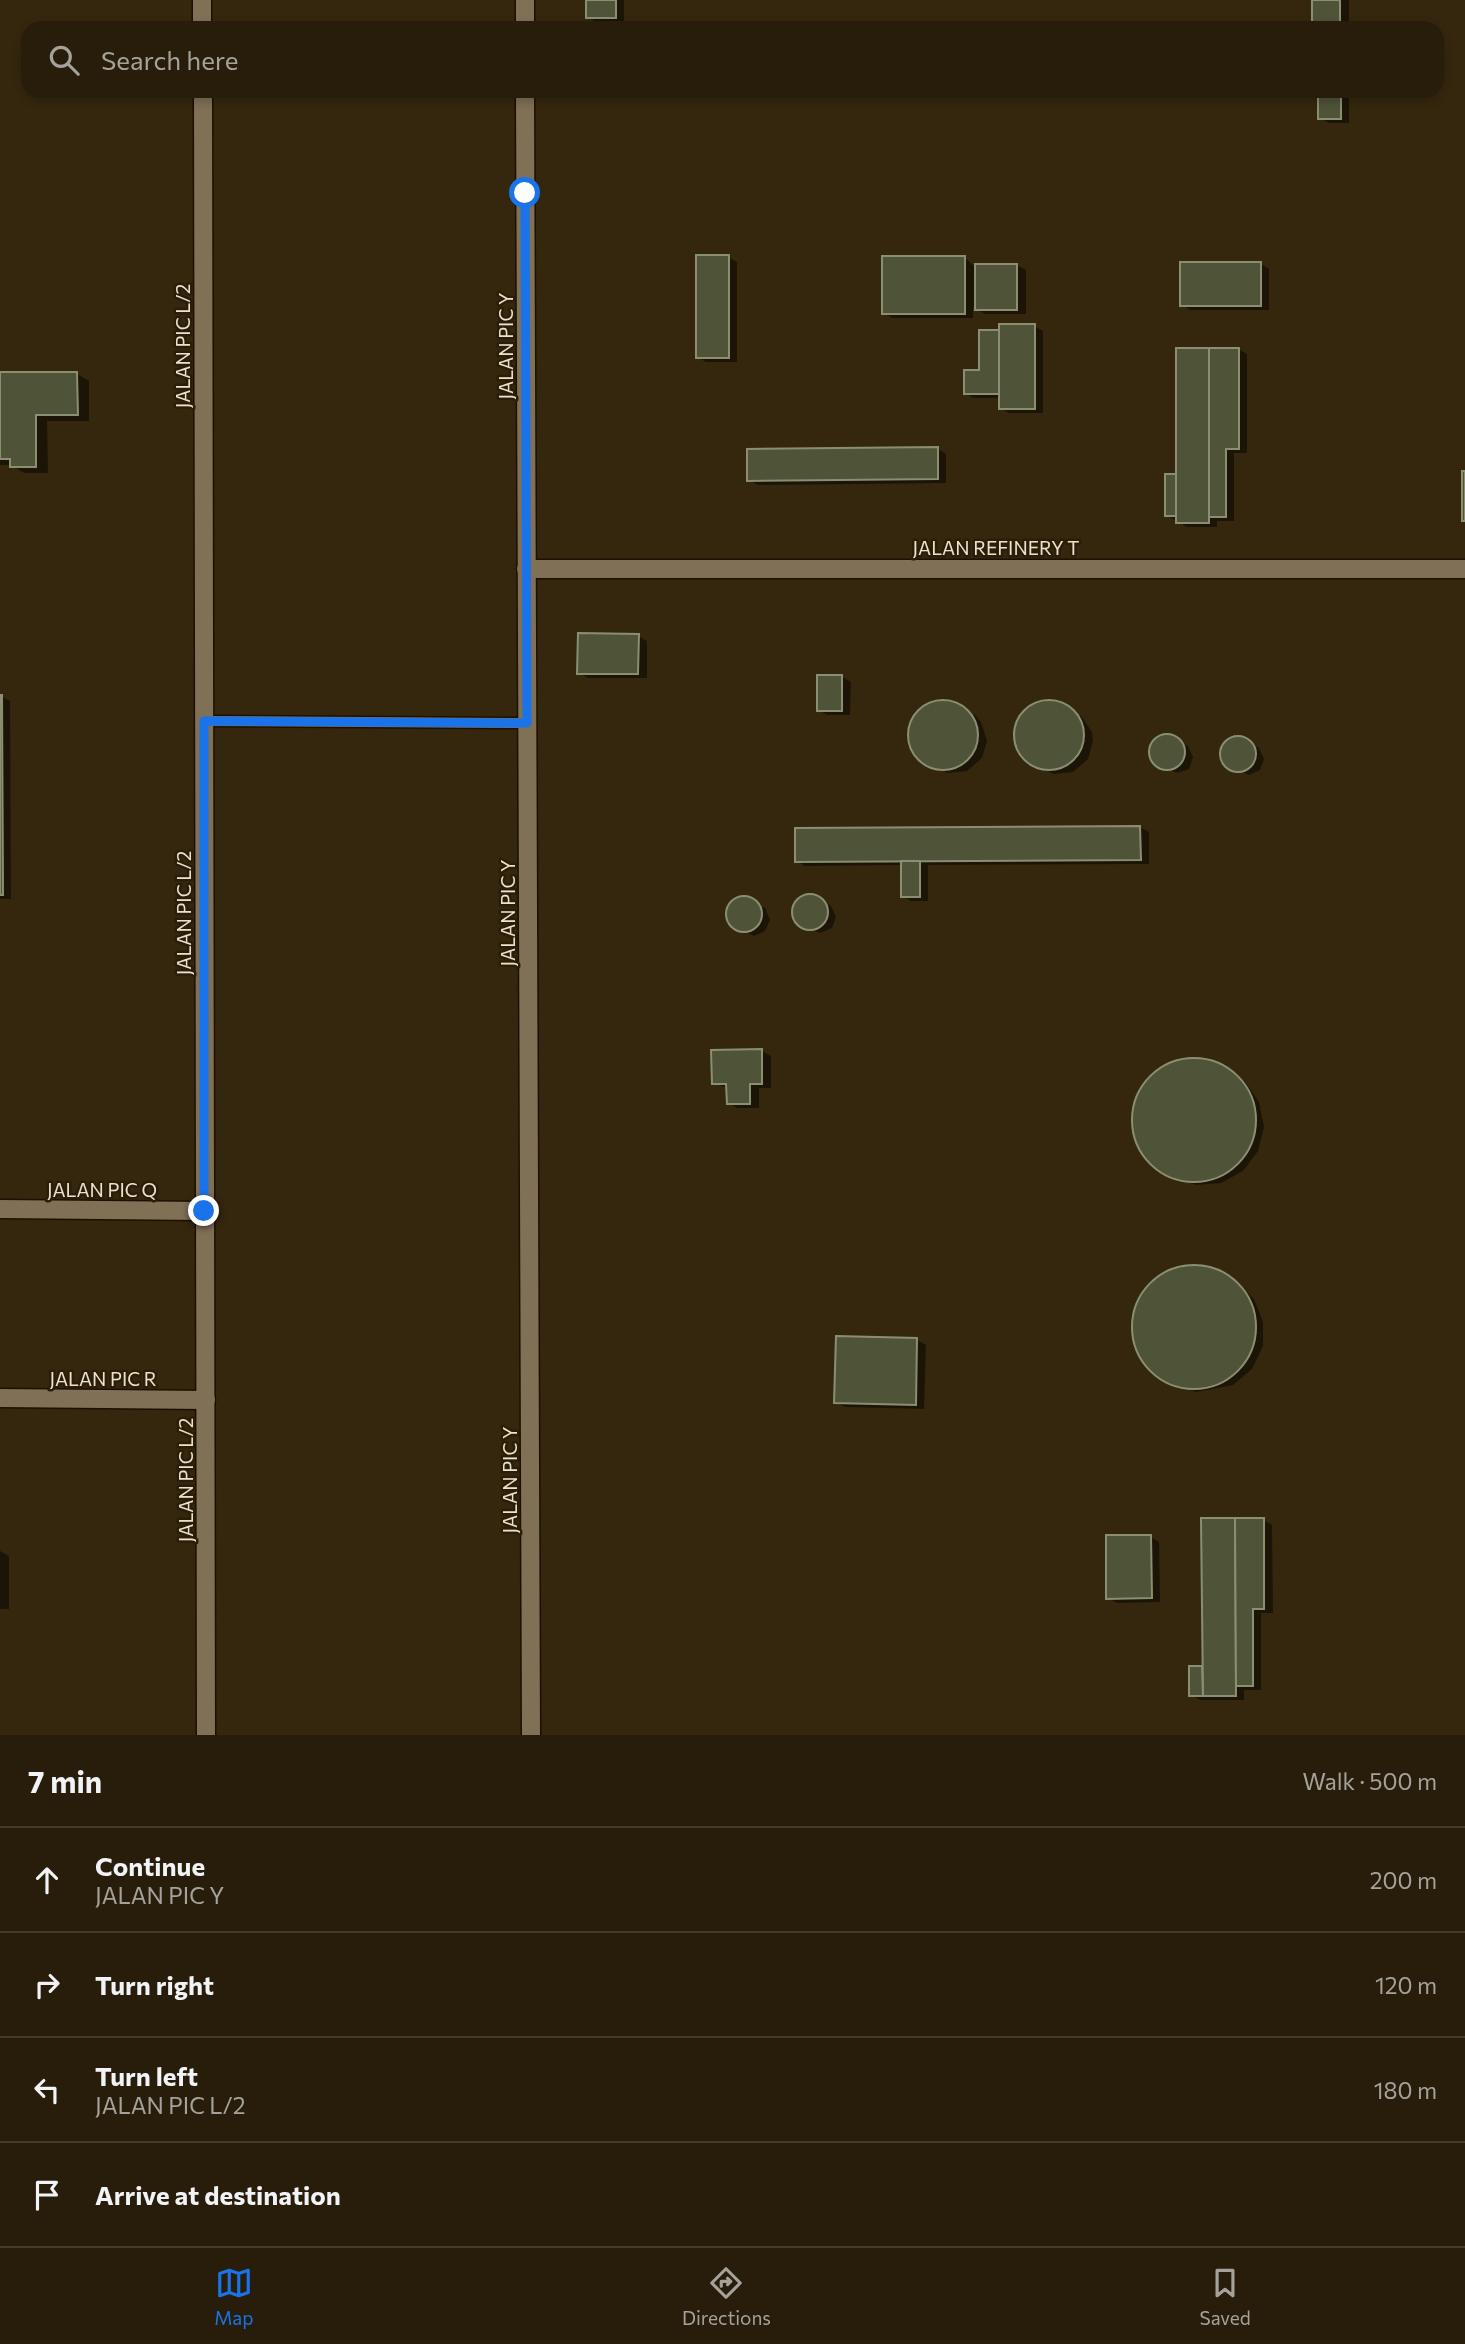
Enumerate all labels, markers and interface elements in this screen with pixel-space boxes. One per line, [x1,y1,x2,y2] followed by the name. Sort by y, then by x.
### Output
[21,21,1444,98] search box
[45,41,83,79] icon: search
[101,44,239,75] text: Search here
[509,177,540,208] route start
[171,284,194,408] street label: JALAN PIC L/2
[494,293,517,399] street label: JALAN PIC Y
[913,536,1079,559] street label: JALAN REFINERY T
[172,851,195,975] street label: JALAN PIC L/2
[496,860,519,966] street label: JALAN PIC Y
[47,1178,157,1201] street label: JALAN PIC Q
[188,1195,219,1226] route end
[49,1367,157,1390] street label: JALAN PIC R
[174,1418,197,1542] street label: JALAN PIC L/2
[498,1427,521,1533] street label: JALAN PIC Y
[28,1762,102,1799] text: 7 min
[1302,1767,1437,1795] text: Walk · 500 m
[95,1850,205,1881] text: Continue
[28,1861,66,1899] icon: ahead
[1370,1866,1437,1894] text: 200 m
[95,1881,224,1909] text: JALAN PIC Y
[28,1966,66,2004] icon: right
[95,1969,214,2000] text: Turn right
[1375,1971,1437,1999] text: 120 m
[95,2060,198,2091] text: Turn left
[28,2071,66,2109] icon: left
[1374,2076,1437,2104] text: 180 m
[95,2091,246,2119] text: JALAN PIC L/2
[28,2176,66,2214] icon: arrive
[95,2179,341,2210] text: Arrive at destination
[214,2264,253,2329] tab: Map
[682,2264,771,2329] tab: Directions
[1199,2264,1251,2329] tab: Saved

